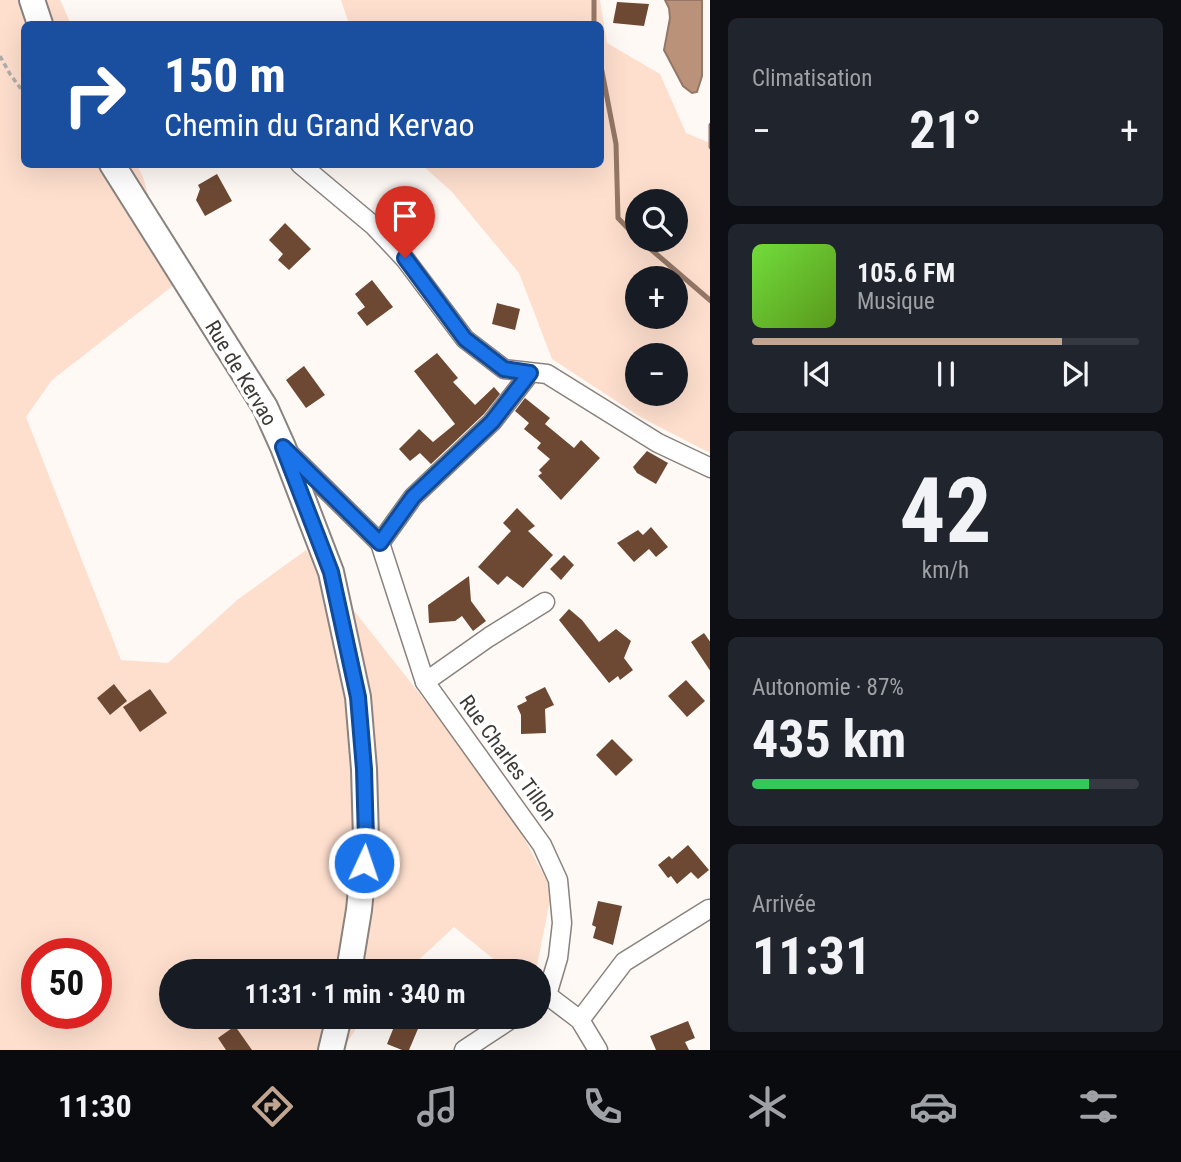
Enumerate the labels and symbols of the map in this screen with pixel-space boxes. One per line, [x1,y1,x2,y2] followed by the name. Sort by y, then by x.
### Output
[375,186,435,258] pin
[200,316,282,430] street label: Rue de Kervao
[454,691,562,825] street label: Rue Charles Tillon
[327,826,401,900] position arrow
[21,938,112,1029] speed limit sign: 50

